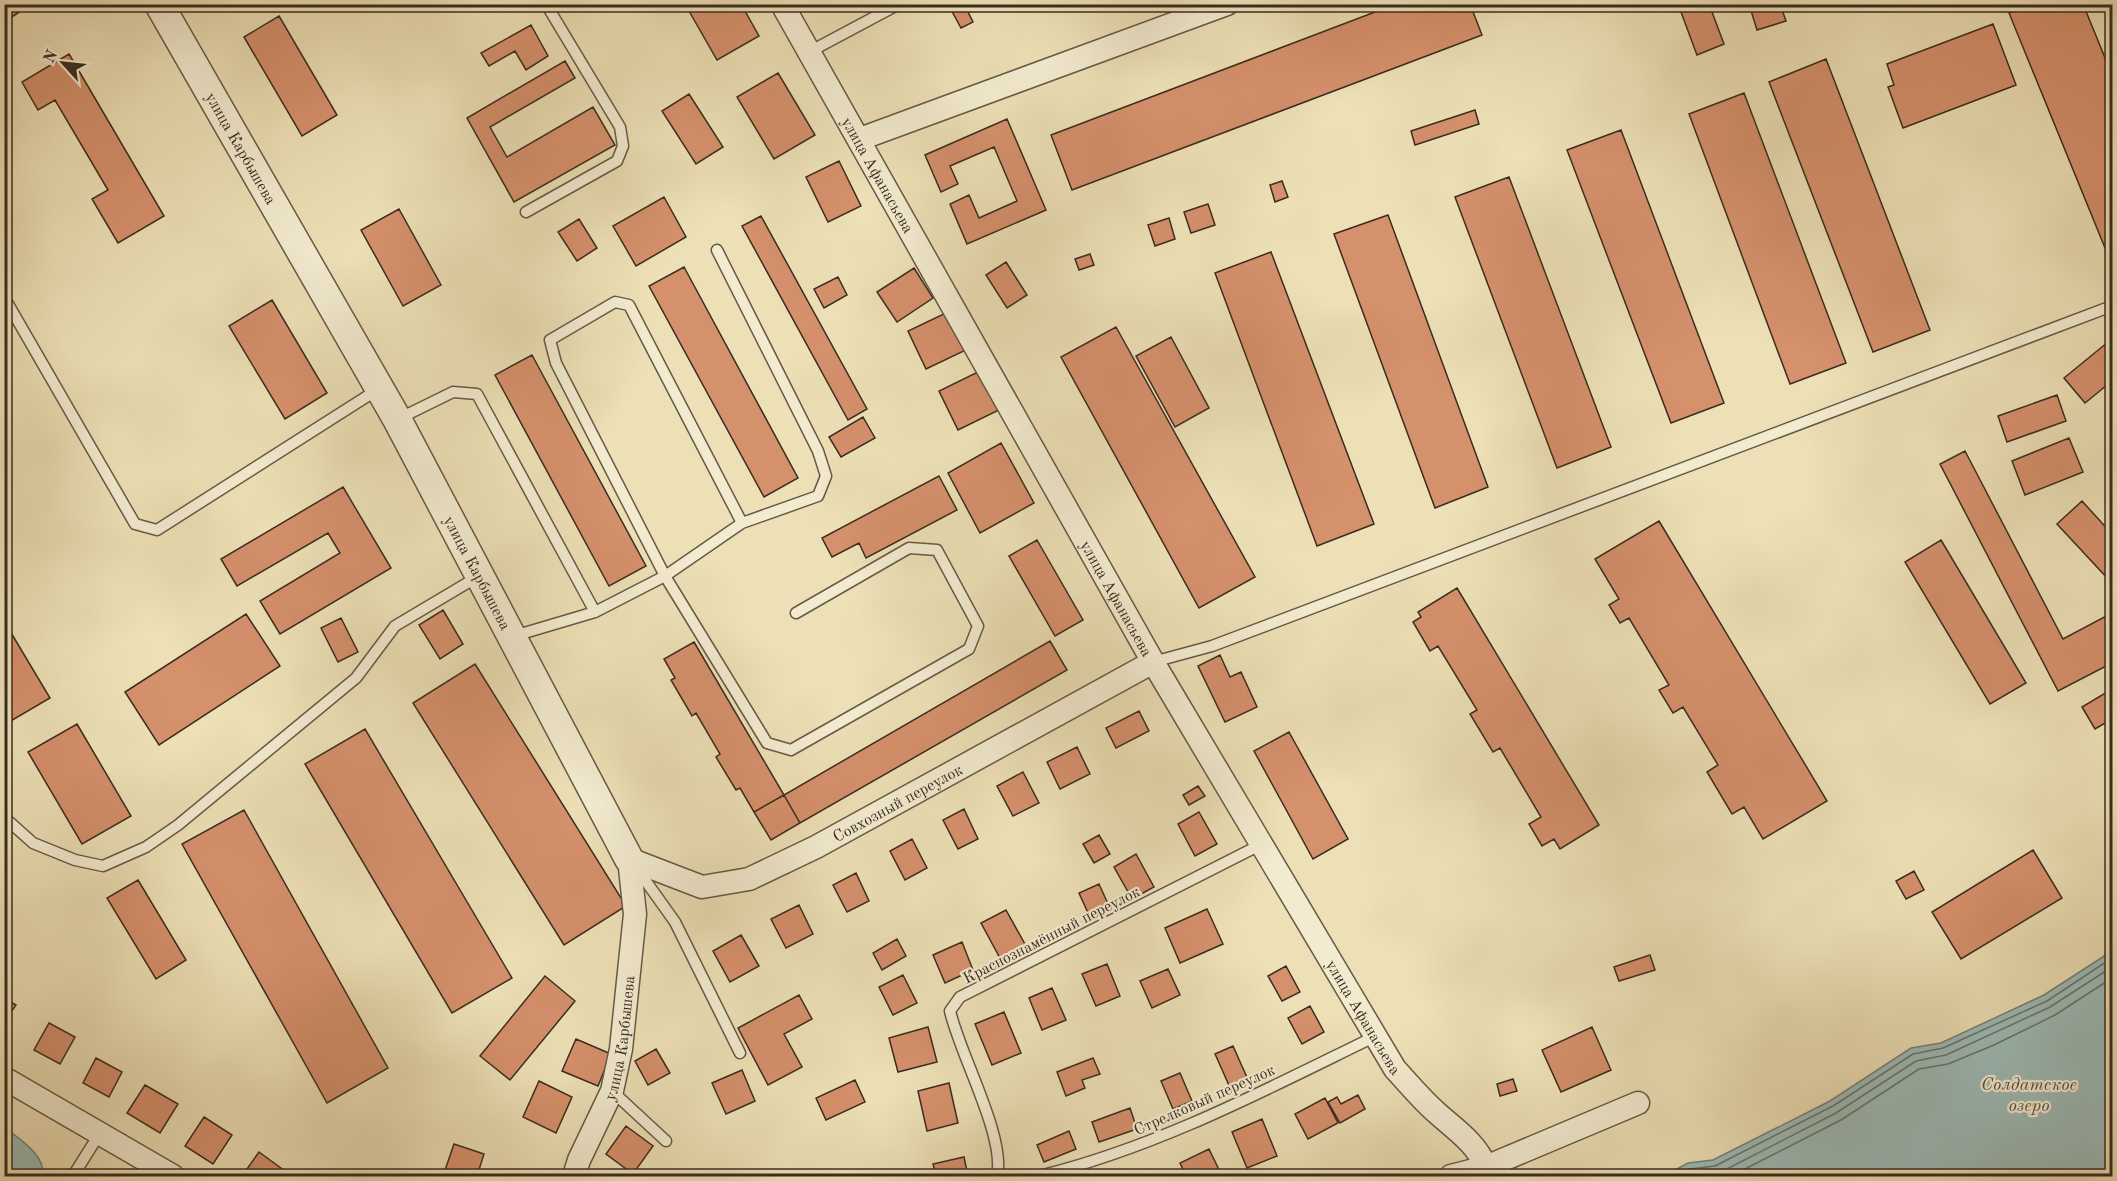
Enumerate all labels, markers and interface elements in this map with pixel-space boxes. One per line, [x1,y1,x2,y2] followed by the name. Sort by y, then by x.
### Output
[33,33,93,93] north arrow
[42,47,62,66] text: N
[202,90,278,208] street label: улица Карбышева
[838,115,916,236] street label: улица Афанасьева
[440,514,513,633] street label: улица Карбышева
[1076,538,1154,660] street label: улица Афанасьева
[831,762,966,846] street label: Совхозный переулок
[961,884,1143,987] street label: Краснознамённый переулок
[1322,958,1402,1079] street label: улица Афанасьева
[603,975,639,1104] street label: улица Карбышева
[1132,1062,1278,1139] street label: Стрелковый переулок
[1981,1076,2077,1115] water label: Солдатское озеро

